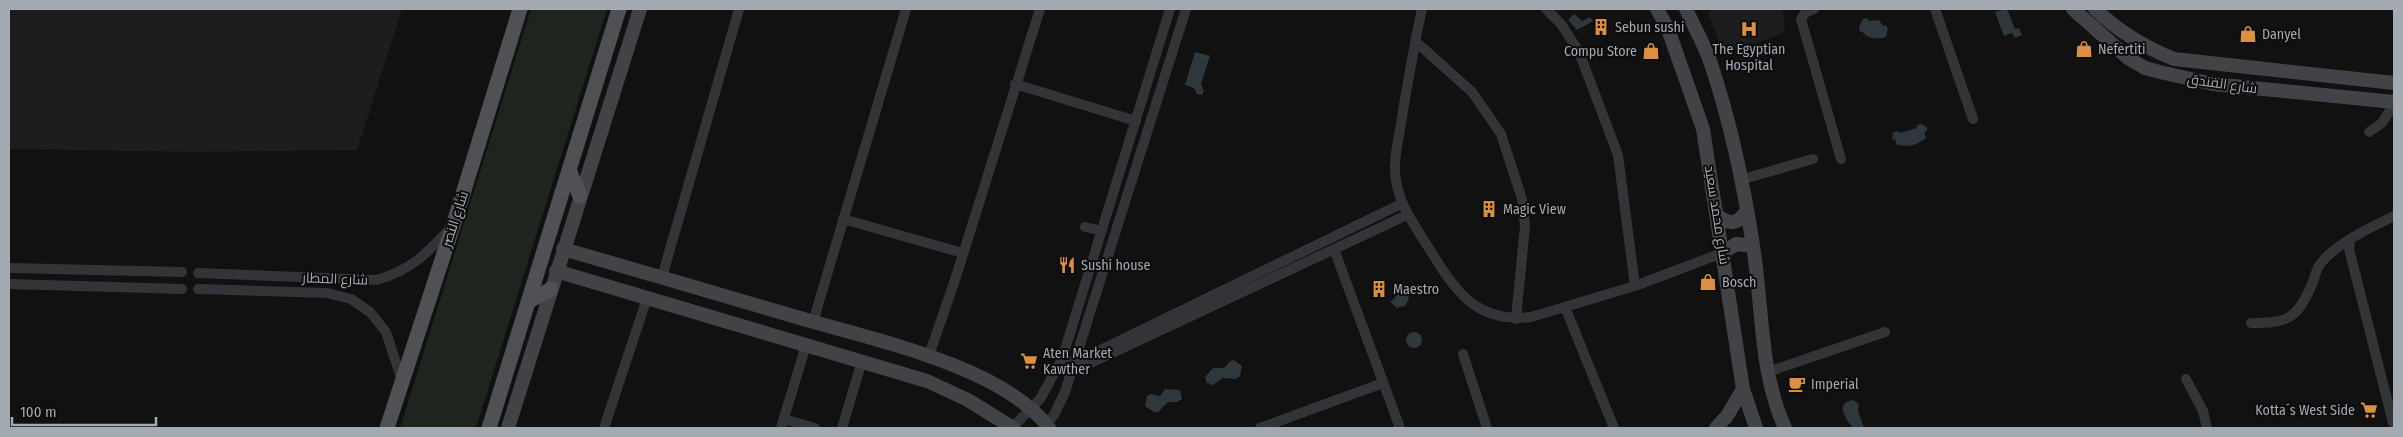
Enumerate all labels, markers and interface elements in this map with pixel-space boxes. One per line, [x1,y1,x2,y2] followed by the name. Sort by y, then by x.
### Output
[1591,17,1611,37] building icon: Sebun sushi
[1615,19,1684,36] place label: Sebun sushi
[1739,19,1759,39] hospital icon: The Egyptian Hospital
[2238,24,2258,44] shop icon: Danyel
[2262,26,2301,43] place label: Danyel
[2074,39,2094,59] shop icon: Nefertiti
[1641,41,1661,61] shop icon: Compu Store
[1713,41,1785,74] place label: The Egyptian Hospital
[2098,41,2146,58] place label: Nefertiti
[1564,43,1637,60] place label: Compu Store
[2186,71,2258,97] street label: شارع الفندق
[1701,164,1733,266] street label: شارع محمد سعيد
[438,189,472,250] street label: شارع النصر
[1479,199,1499,219] building icon: Magic View
[1503,201,1566,218] place label: Magic View
[1057,255,1077,275] restaurant icon: Sushi house
[1081,257,1150,274] place label: Sushi house
[301,269,368,289] street label: شارع المطار
[1698,272,1718,292] shop icon: Bosch
[1722,274,1756,291] place label: Bosch
[1369,279,1389,299] building icon: Maestro
[1393,281,1439,298] place label: Maestro
[1043,345,1112,378] place label: Aten Market Kawther
[1019,351,1039,371] supermarket icon: Aten Market Kawther
[1787,374,1807,394] cafe icon: Imperial
[1811,376,1859,393] place label: Imperial
[12,394,156,426] scale bar
[2359,400,2379,420] supermarket icon: Kotta´s West Side
[2255,402,2355,419] place label: Kotta´s West Side
[20,403,57,421] text: 100 m

